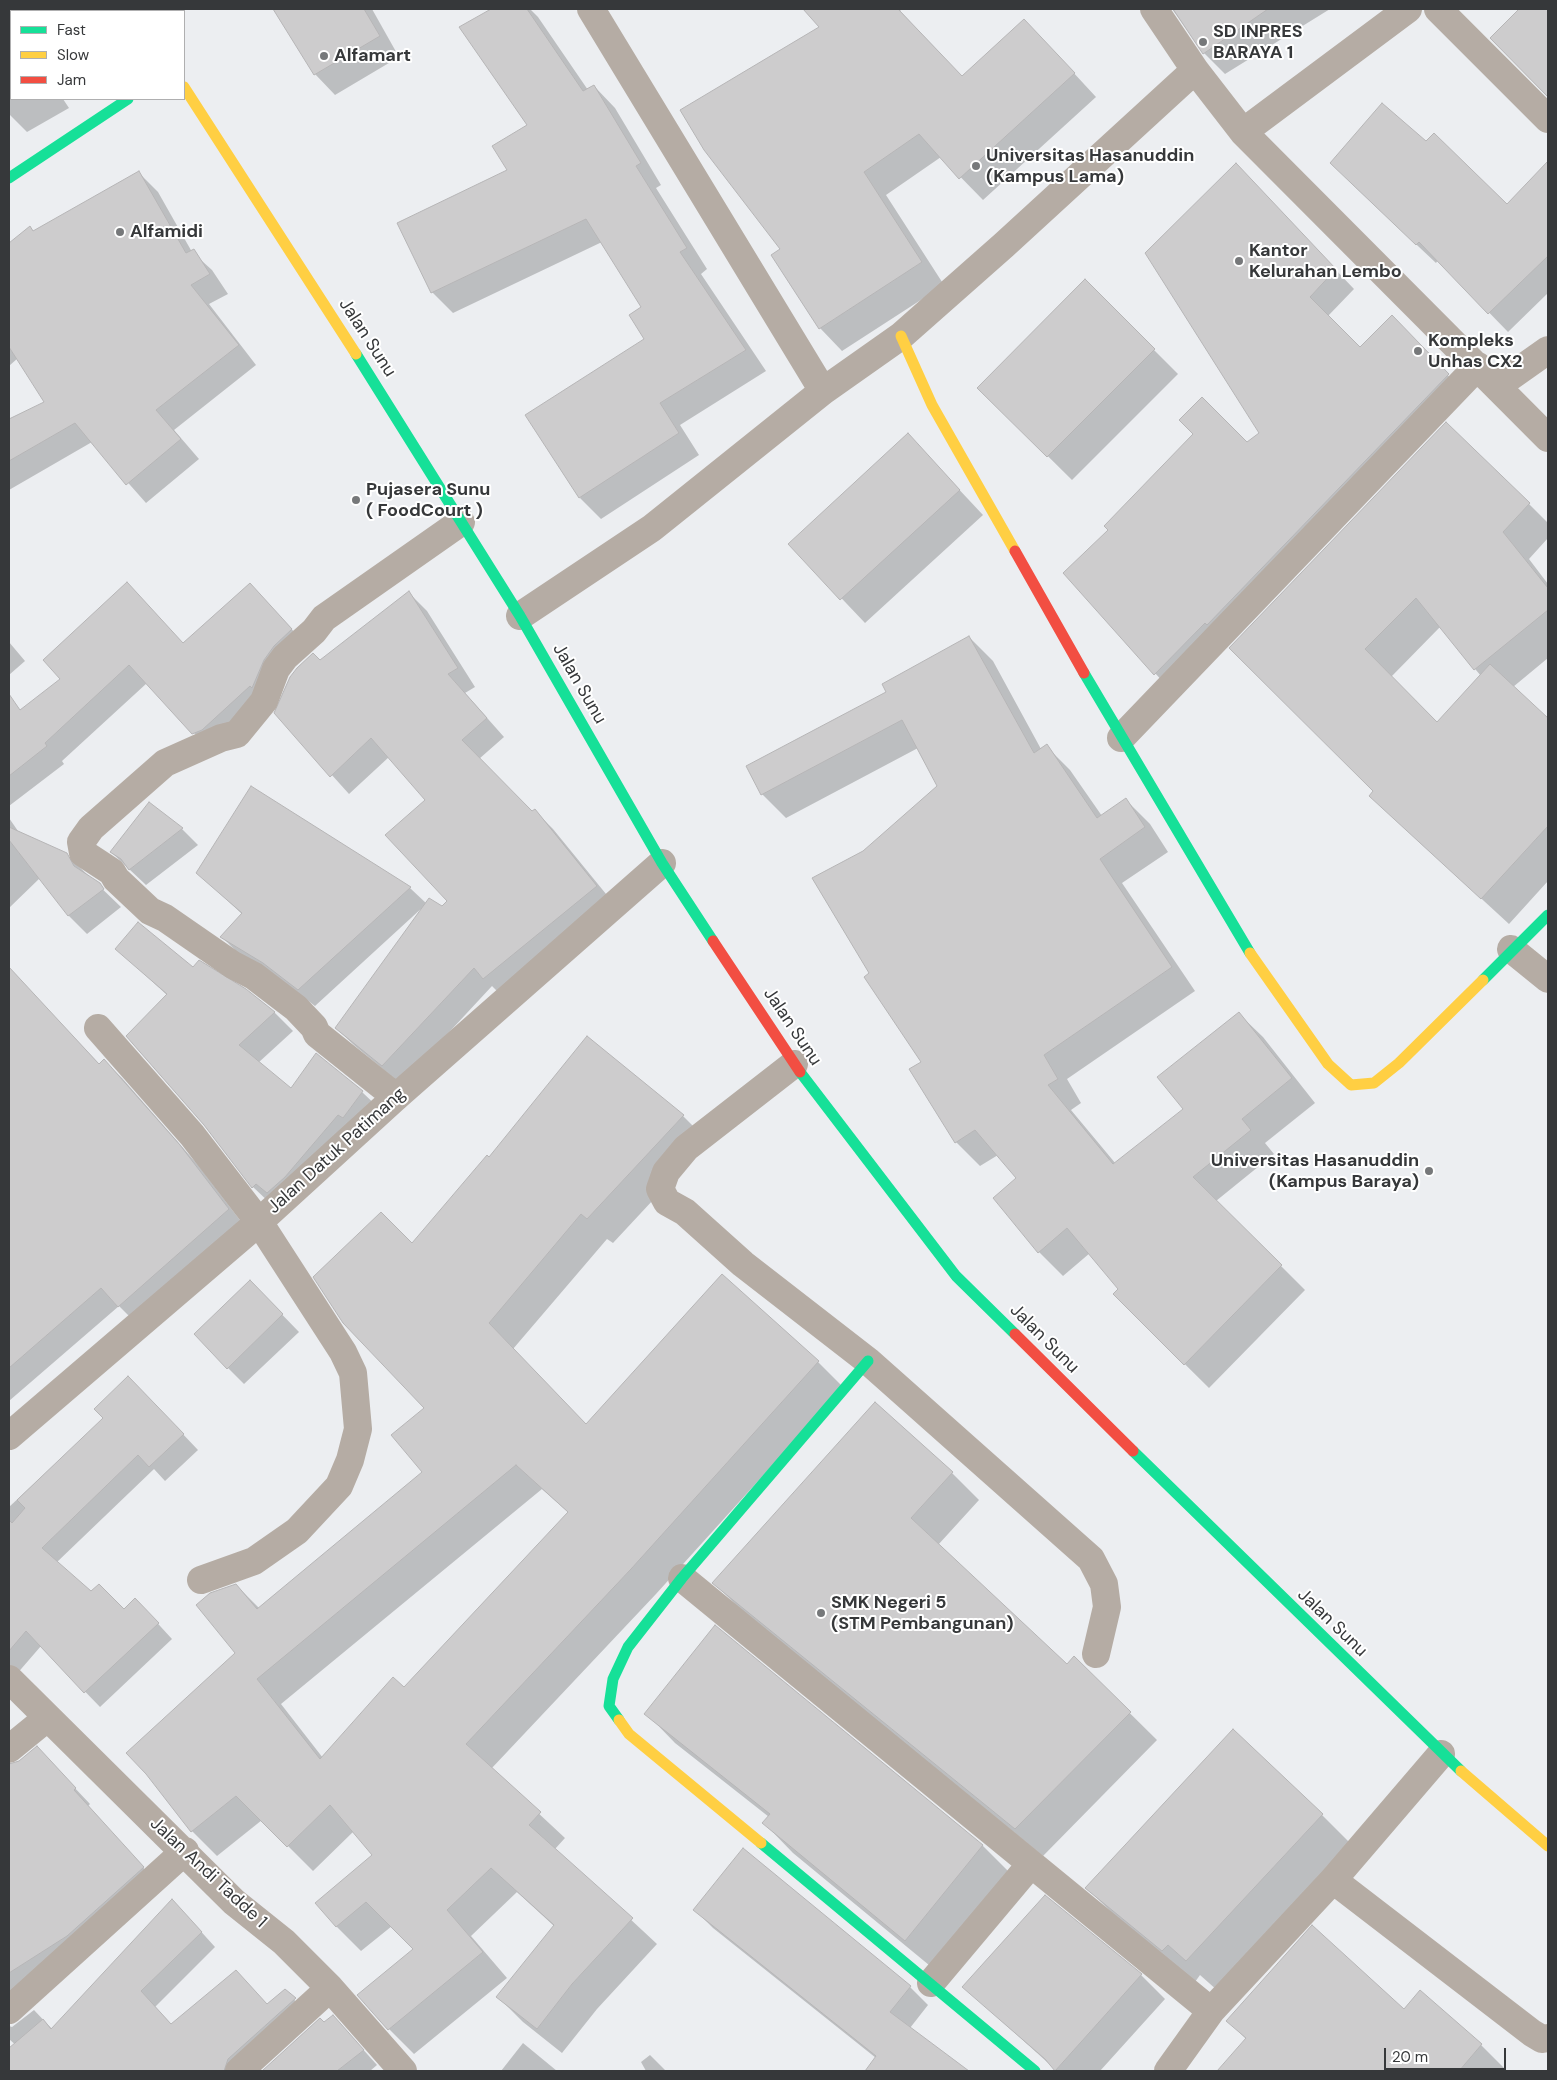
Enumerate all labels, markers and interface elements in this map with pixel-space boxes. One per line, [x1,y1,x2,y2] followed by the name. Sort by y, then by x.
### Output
[10,10,185,100] legend
[57,20,86,40] text: Fast
[1213,21,1303,64] place label: SD INPRES BARAYA 1
[1197,36,1209,48] marker: SD INPRES BARAYA 1
[57,45,89,65] text: Slow
[334,45,411,67] place label: Alfamart
[318,50,330,62] marker: Alfamart
[57,70,86,90] text: Jam
[986,145,1194,188] place label: Universitas Hasanuddin (Kampus Lama)
[970,160,982,172] marker: Universitas Hasanuddin (Kampus Lama)
[130,221,203,243] place label: Alfamidi
[114,226,126,238] marker: Alfamidi
[1249,240,1402,282] place label: Kantor Kelurahan Lembo
[1233,255,1245,267] marker: Kantor Kelurahan Lembo
[334,295,400,381] street label: Jalan Sunu
[1428,330,1522,372] place label: Kompleks Unhas CX2
[1412,345,1424,357] marker: Kompleks Unhas CX2
[366,479,490,522] place label: Pujasera Sunu ( FoodCourt )
[350,494,362,506] marker: Pujasera Sunu ( FoodCourt )
[547,640,611,728] street label: Jalan Sunu
[758,984,826,1070] street label: Jalan Sunu
[264,1083,410,1219] street label: Jalan Datuk Patimang
[1211,1150,1419,1192] place label: Universitas Hasanuddin (Kampus Baraya)
[1423,1165,1435,1177] marker: Universitas Hasanuddin (Kampus Baraya)
[1005,1300,1083,1378] street label: Jalan Sunu
[1292,1584,1372,1662] street label: Jalan Sunu
[831,1592,1014,1635] place label: SMK Negeri 5 (STM Pembangunan)
[815,1607,827,1619] marker: SMK Negeri 5 (STM Pembangunan)
[145,1813,271,1933] street label: Jalan Andi Tadde 1
[1387,2038,1510,2070] scale bar
[1392,2047,1428,2067] text: 20 m

